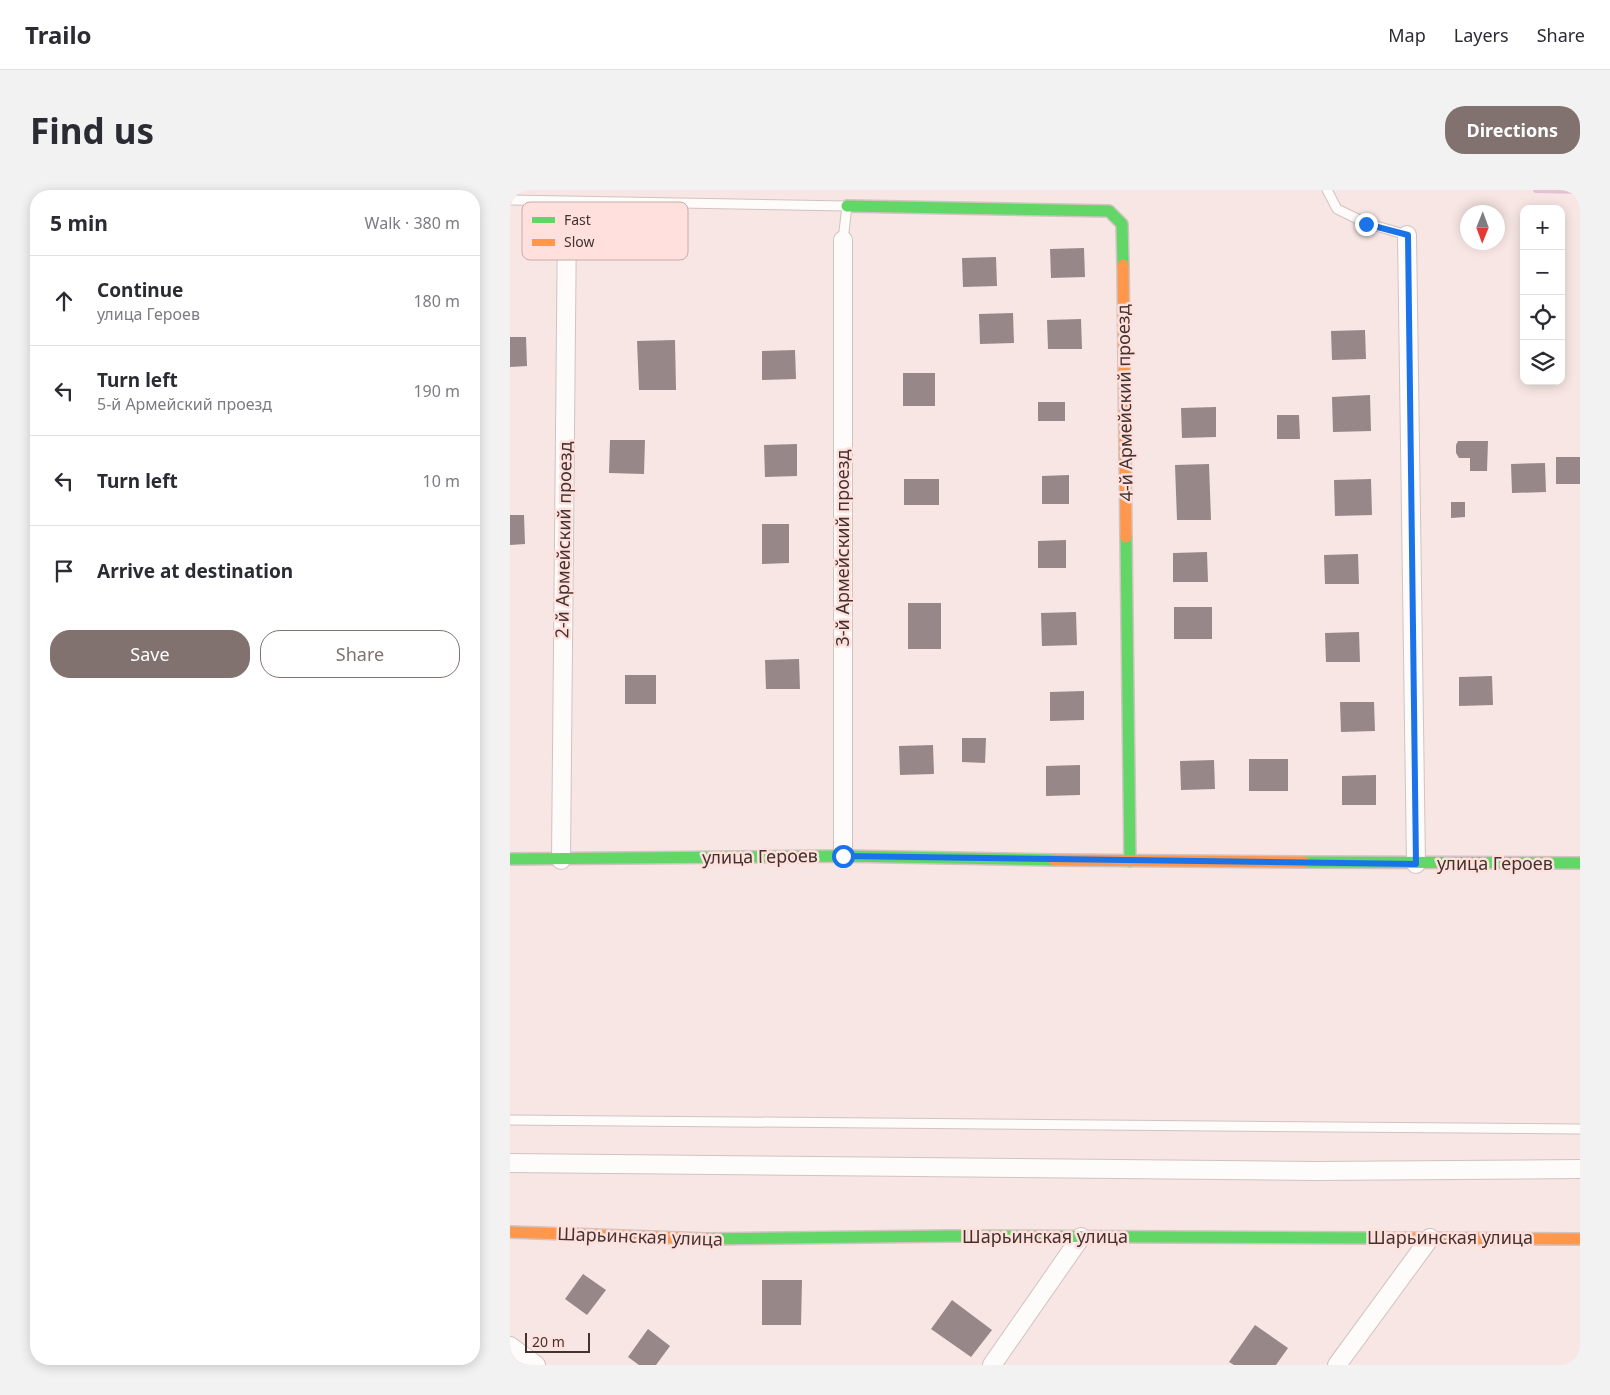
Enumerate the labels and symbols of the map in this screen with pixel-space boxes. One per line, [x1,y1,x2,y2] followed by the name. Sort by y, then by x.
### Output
[522,202,688,260] legend
[1460,205,1505,250] north arrow
[564,210,591,229] text: Fast
[1355,213,1378,236] route end
[564,232,595,251] text: Slow
[1110,304,1138,502] street label: 4-й Армейский проезд
[549,441,577,639] street label: 2-й Армейский проезд
[830,449,854,646] street label: 3-й Армейский проезд
[702,843,818,869] street label: улица Героев
[832,845,855,868] route start
[1437,851,1553,875] street label: улица Героев
[557,1221,723,1251] street label: Шарьинская улица
[962,1224,1128,1248] street label: Шарьинская улица
[1367,1225,1533,1249] street label: Шарьинская улица
[525,1330,590,1353] scale bar

